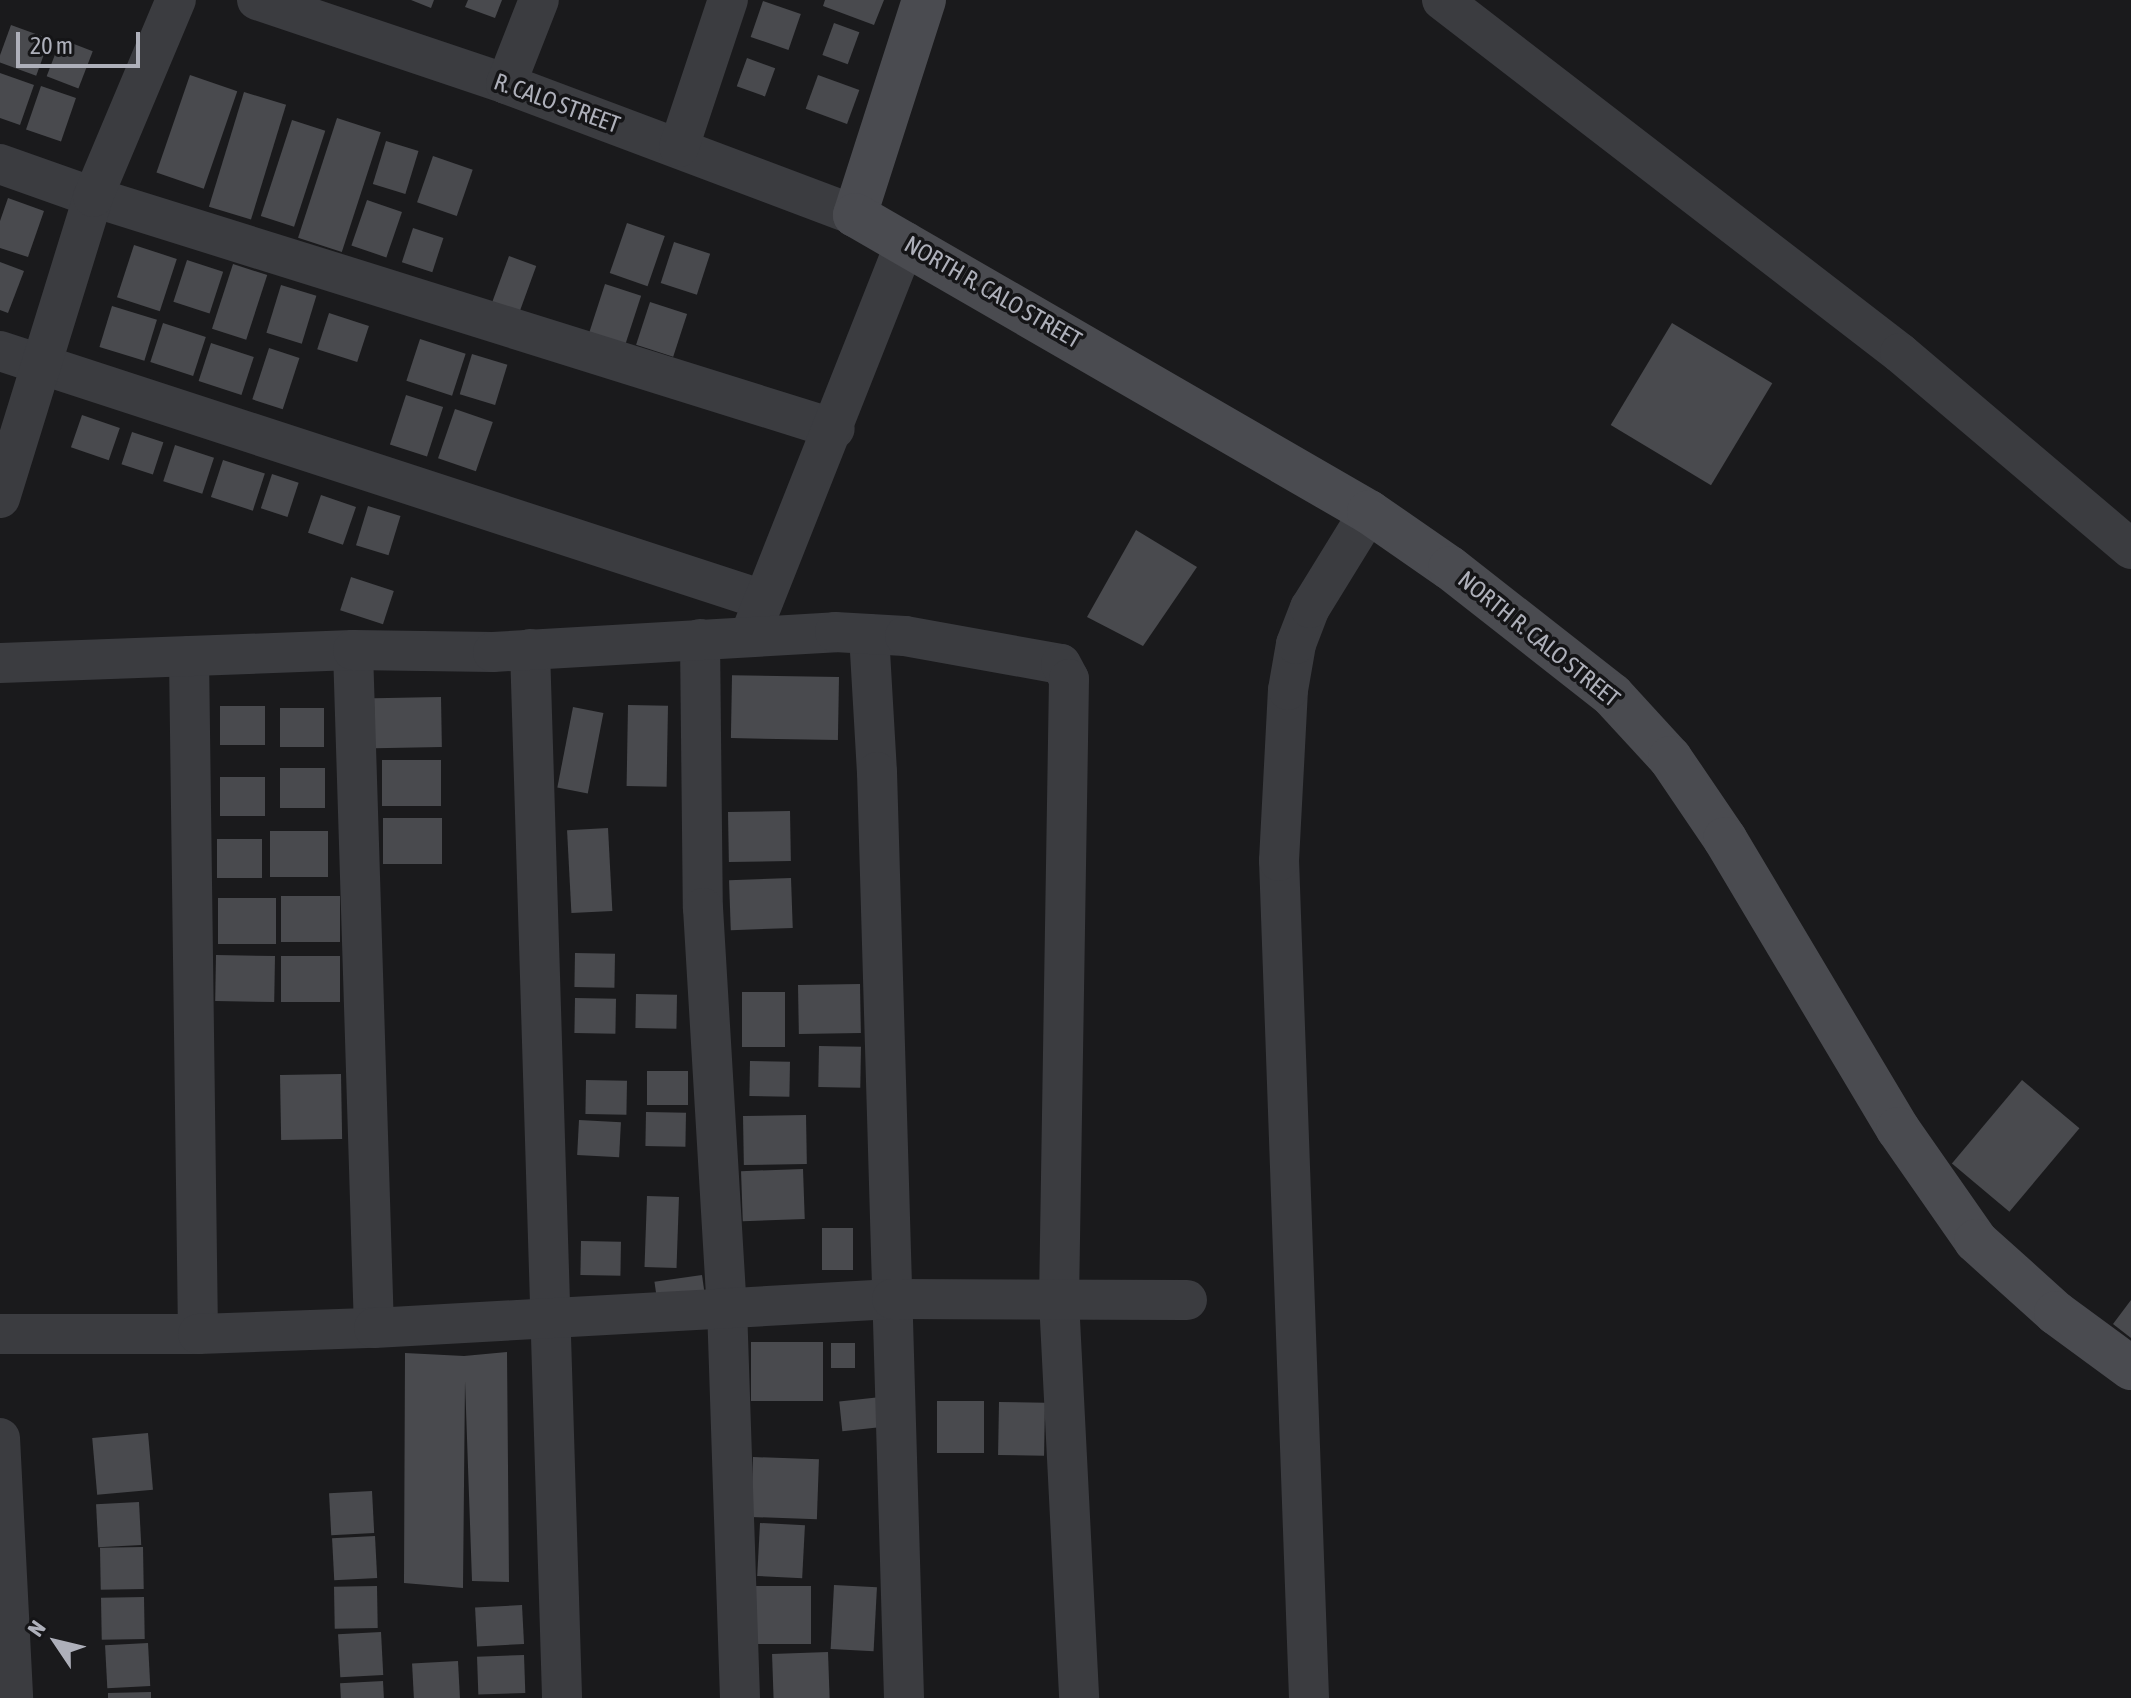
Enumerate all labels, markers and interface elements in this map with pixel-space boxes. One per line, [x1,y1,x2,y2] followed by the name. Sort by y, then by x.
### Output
[20,16,144,66] scale bar
[30,32,73,59] text: 20 m
[490,67,624,139] street label: R. CALO STREET
[899,230,1087,354] street label: NORTH R. CALO STREET
[1452,565,1626,713] street label: NORTH R. CALO STREET
[16,1602,96,1682] north arrow
[22,1615,51,1641] text: N

